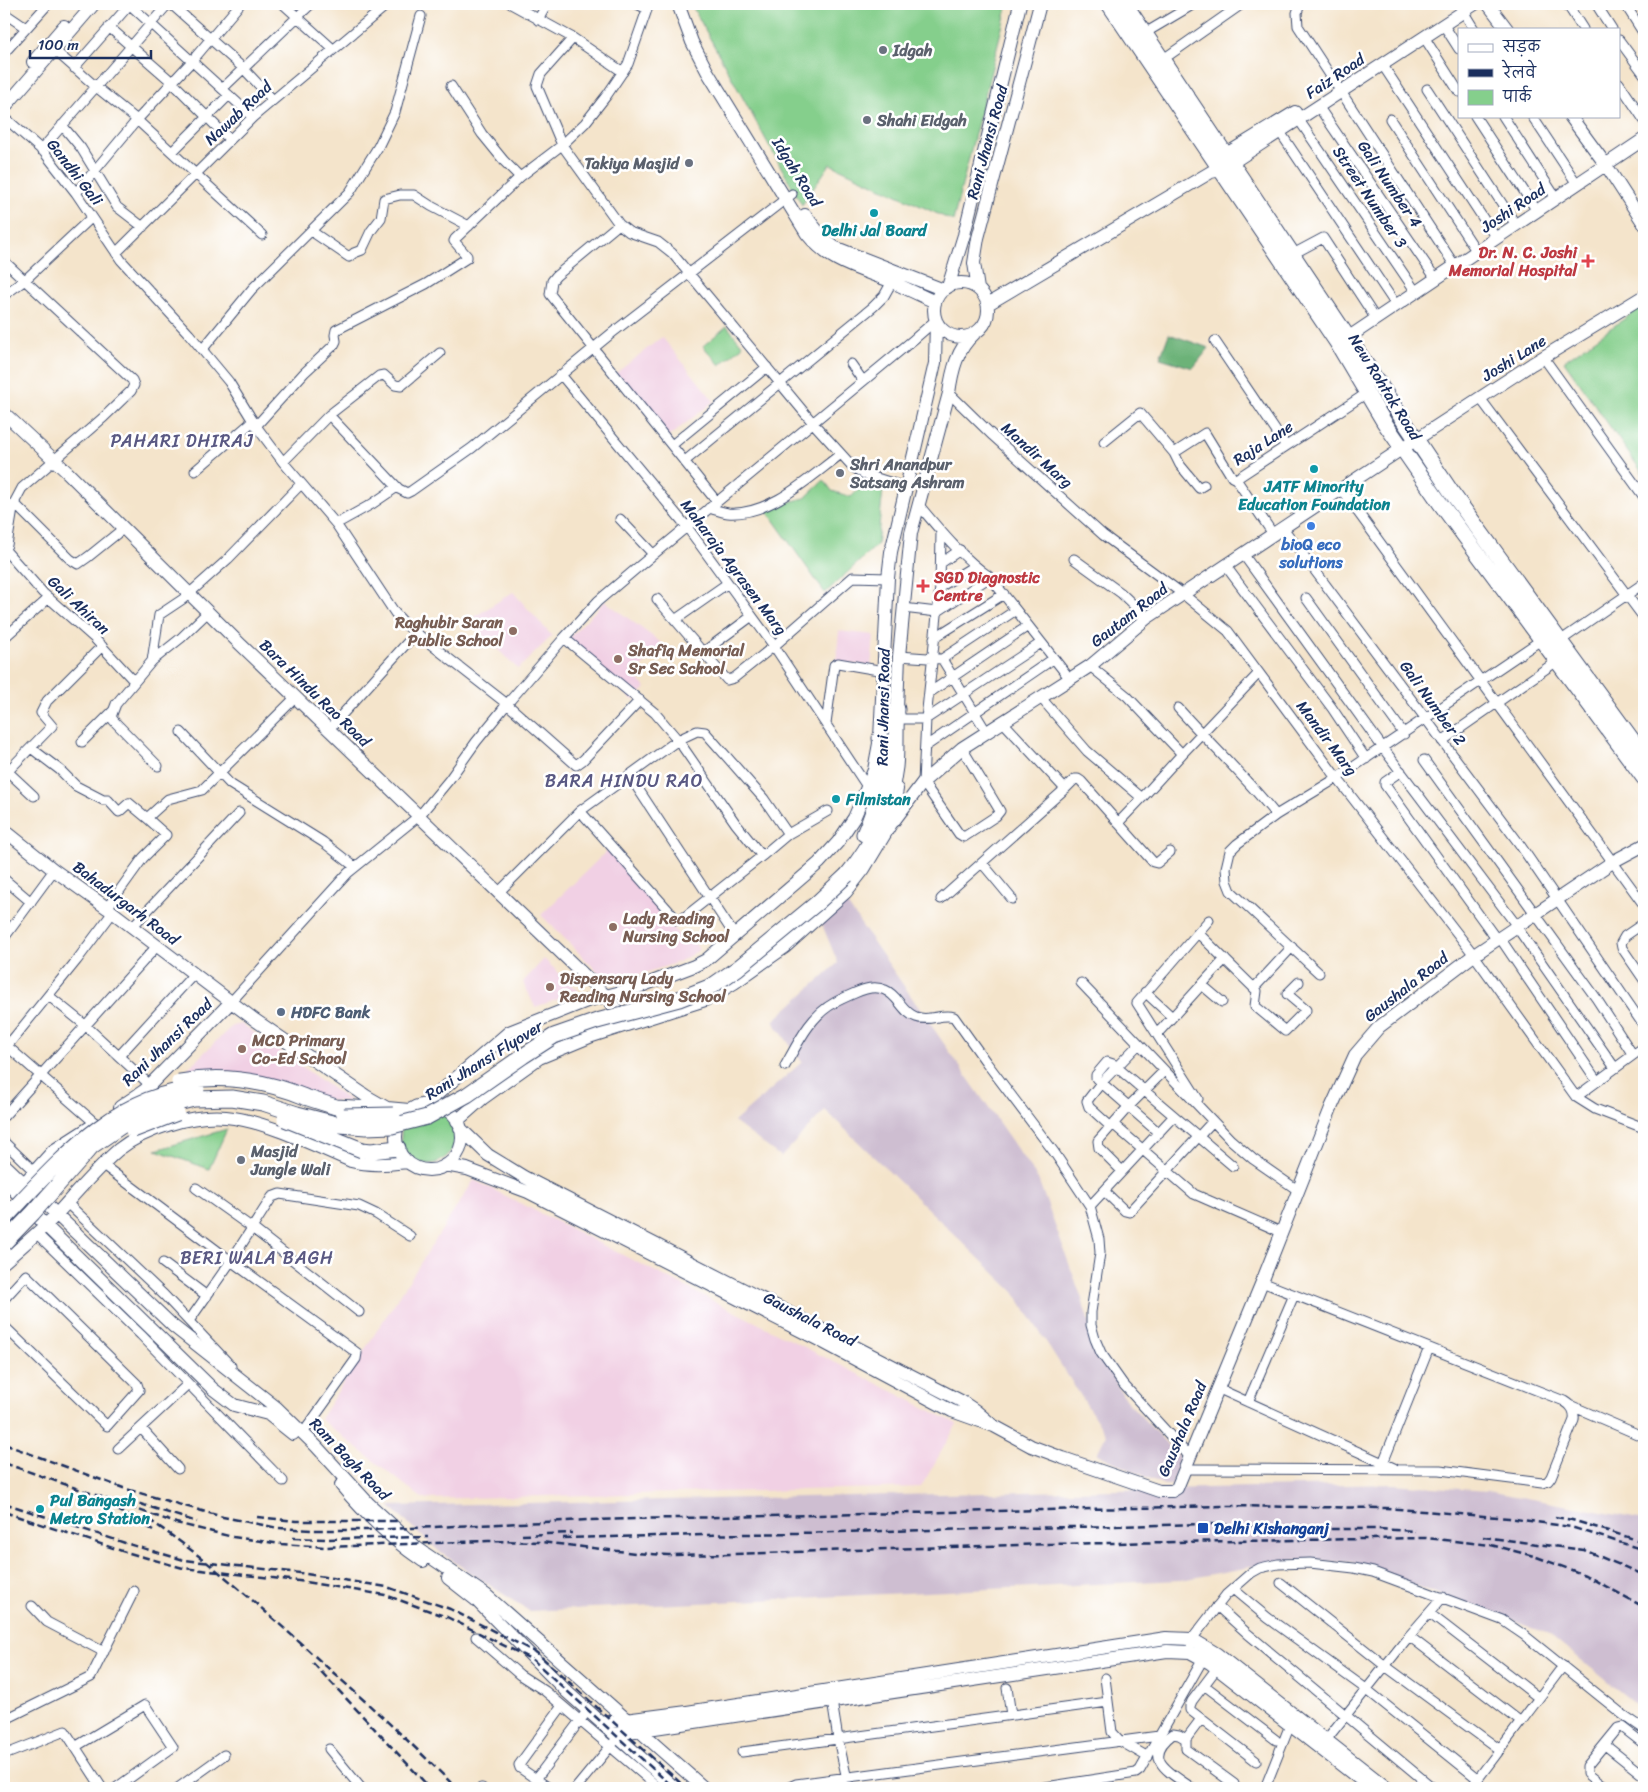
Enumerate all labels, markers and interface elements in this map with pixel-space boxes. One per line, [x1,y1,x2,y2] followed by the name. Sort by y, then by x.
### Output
[30,28,151,60] scale bar
[1458,28,1620,118] legend
[38,32,79,58] text: 100 m
[1502,34,1541,60] text: सड़क
[892,36,933,65] place label: Idgah
[877,44,889,56] marker: Idgah
[1299,44,1372,107] street label: Faiz Road
[1501,59,1537,86] text: रेलवे
[197,72,280,153] street label: Nawab Road
[958,80,1017,203] street label: Rani Jhansi Road
[1502,84,1533,110] text: पार्क
[876,106,967,135] place label: Shahi Eidgah
[861,114,873,126] marker: Shahi Eidgah
[764,131,831,214] street label: Idgah Road
[39,132,111,213] street label: Gandhi Gali
[1350,134,1430,234] street label: Gali Number 4
[1325,140,1415,255] street label: Street Number 3
[584,149,681,178] place label: Takiya Masjid
[683,157,695,169] marker: Takiya Masjid
[1473,174,1553,241] street label: Joshi Road
[868,207,880,219] marker: Delhi Jal Board
[822,216,928,245] place label: Delhi Jal Board
[1448,238,1579,285] place label: Dr. N. C. Joshi Memorial Hospital
[1581,254,1595,268] marker: Dr. N. C. Joshi Memorial Hospital
[1340,327,1431,448] street label: New Rohtak Road
[1475,327,1552,390] street label: Joshi Lane
[1227,412,1299,474] street label: Raja Lane
[994,414,1080,496] street label: Mandir Marg
[110,425,254,457] district label: PAHARI DHIRAJ
[849,450,965,497] place label: Shri Anandpur Satsang Ashram
[1308,463,1320,475] marker: JATF Minority Education Foundation
[834,467,846,479] marker: Shri Anandpur Satsang Ashram
[1238,472,1390,519] place label: JATF Minority Education Foundation
[673,492,795,642] street label: Maharaja Agrasen Marg
[1305,520,1317,532] marker: bioQ eco solutions
[1278,530,1343,577] place label: bioQ eco solutions
[933,563,1040,610] place label: SGD Diagnostic Centre
[41,568,118,642] street label: Gali Ahiran
[1084,574,1176,655] street label: Gautam Road
[916,579,930,593] marker: SGD Diagnostic Centre
[394,608,504,655] place label: Raghubir Saran Public School
[507,625,519,637] marker: Raghubir Saran Public School
[252,632,379,755] street label: Bara Hindu Rao Road
[627,636,745,683] place label: Shafiq Memorial Sr Sec School
[867,646,899,766] street label: Rani Jhansi Road
[612,653,624,665] marker: Shafiq Memorial Sr Sec School
[1392,654,1474,752] street label: Gali Number 2
[1289,694,1365,782] street label: Mandir Marg
[545,765,703,797] district label: BARA HINDU RAO
[845,785,911,814] place label: Filmistan
[830,793,842,805] marker: Filmistan
[66,853,187,954] street label: Bahadurgarh Road
[622,904,731,951] place label: Lady Reading Nursing School
[607,921,619,933] marker: Lady Reading Nursing School
[1357,943,1456,1030] street label: Gaushala Road
[559,964,727,1011] place label: Dispensary Lady Reading Nursing School
[544,981,556,993] marker: Dispensary Lady Reading Nursing School
[115,990,221,1093] street label: Rani Jhansi Road
[290,998,371,1027] place label: HDFC Bank
[275,1006,287,1018] marker: HDFC Bank
[419,1011,550,1108] street label: Rani Jhansi Flyover
[251,1026,348,1073] place label: MCD Primary Co-Ed School
[236,1043,248,1055] marker: MCD Primary Co-Ed School
[250,1137,332,1184] place label: Masjid Jungle Wali
[235,1154,247,1166] marker: Masjid Jungle Wali
[180,1242,334,1274] district label: BERI WALA BAGH
[758,1283,863,1356] street label: Gaushala Road
[1149,1375,1216,1481] street label: Gaushala Road
[302,1410,399,1509] street label: Ram Bagh Road
[49,1486,150,1533] place label: Pul Bangash Metro Station
[34,1503,46,1515] marker: Pul Bangash Metro Station
[1214,1514,1330,1543] place label: Delhi Kishanganj
[1196,1521,1210,1535] marker: Delhi Kishanganj

